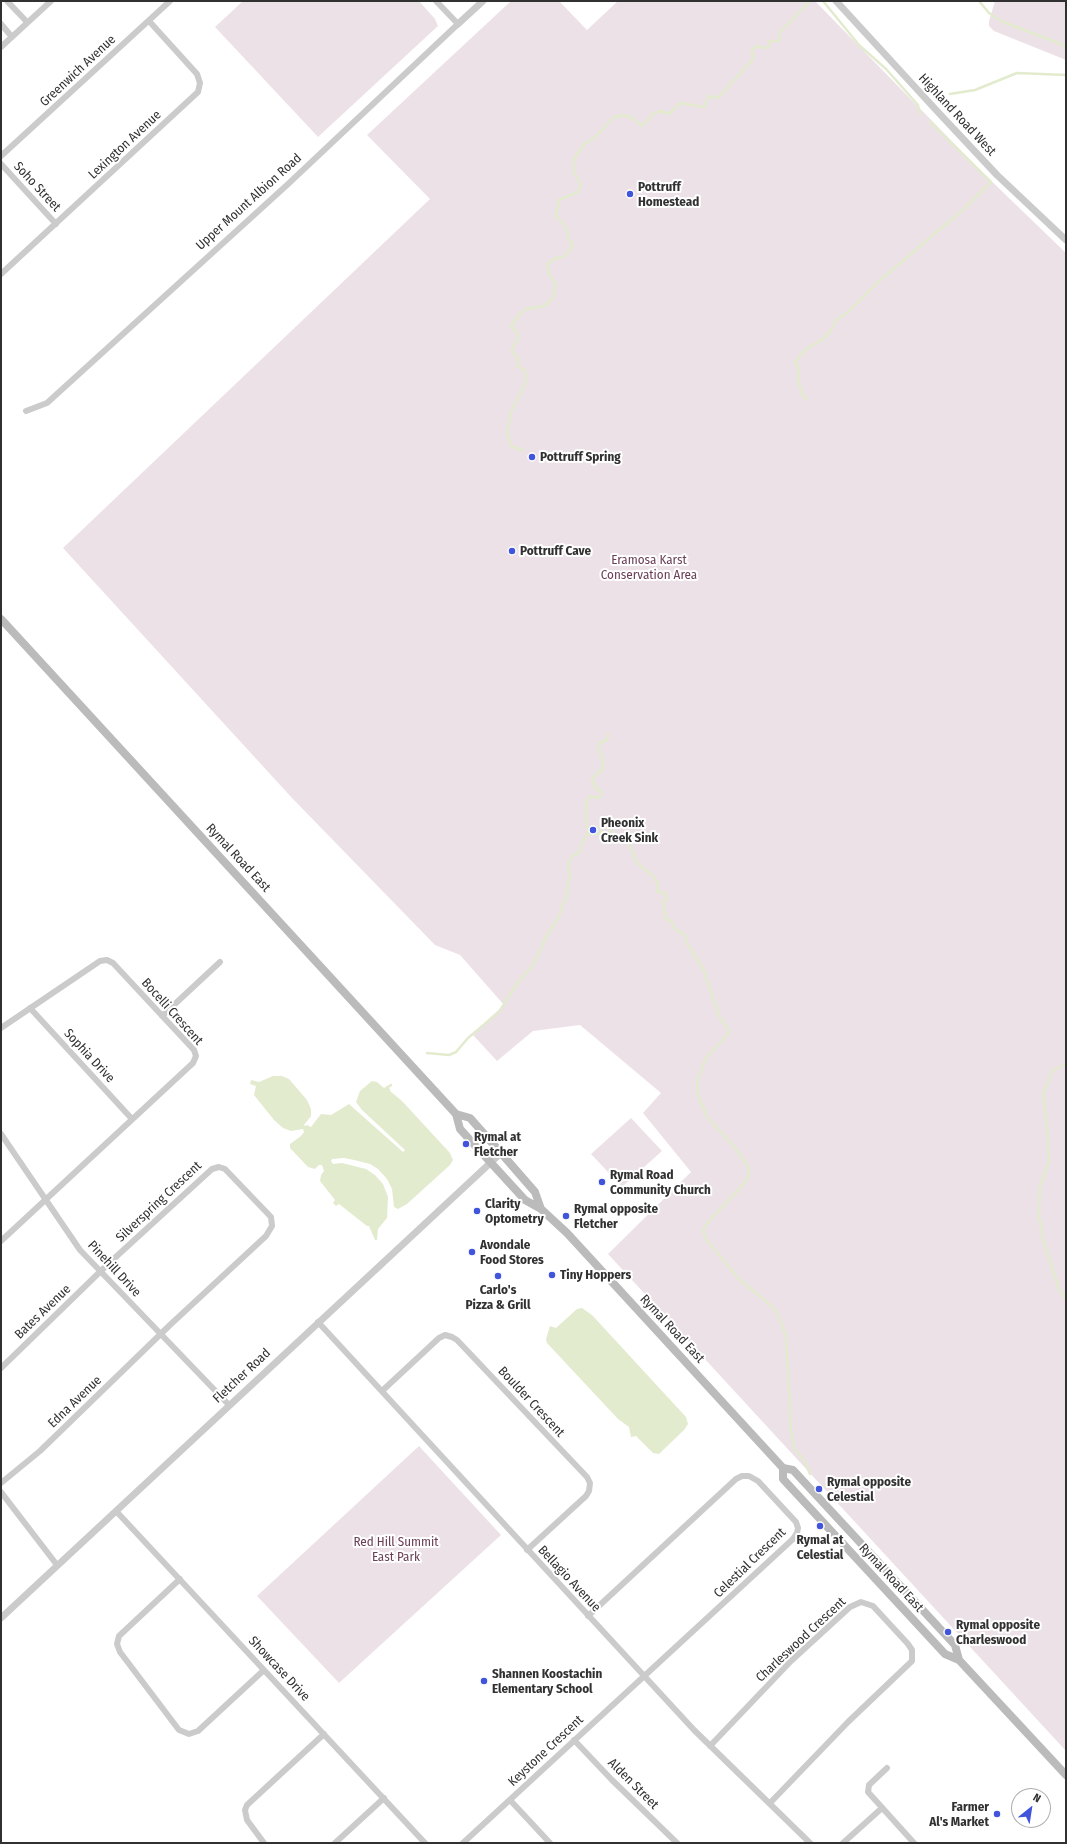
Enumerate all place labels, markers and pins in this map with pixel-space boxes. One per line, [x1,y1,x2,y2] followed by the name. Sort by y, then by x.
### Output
[638,179,699,210] place label: Pottruff Homestead
[625,189,635,199] marker: Pottruff Homestead
[540,449,621,465] place label: Pottruff Spring
[527,452,537,462] marker: Pottruff Spring
[520,543,591,559] place label: Pottruff Cave
[507,546,517,556] marker: Pottruff Cave
[601,815,658,846] place label: Pheonix Creek Sink
[588,825,598,835] marker: Pheonix Creek Sink
[474,1129,521,1160] place label: Rymal at Fletcher
[461,1139,471,1149] marker: Rymal at Fletcher
[610,1167,711,1198] place label: Rymal Road Community Church
[597,1177,607,1187] marker: Rymal Road Community Church
[485,1196,544,1227] place label: Clarity Optometry
[574,1201,658,1232] place label: Rymal opposite Fletcher
[472,1206,482,1216] marker: Clarity Optometry
[561,1211,571,1221] marker: Rymal opposite Fletcher
[480,1237,544,1268] place label: Avondale Food Stores
[467,1247,477,1257] marker: Avondale Food Stores
[560,1267,631,1283] place label: Tiny Hoppers
[547,1270,557,1280] marker: Tiny Hoppers
[493,1271,503,1281] marker: Carlo's Pizza & Grill
[466,1282,530,1313] place label: Carlo's Pizza & Grill
[827,1474,911,1505] place label: Rymal opposite Celestial
[814,1484,824,1494] marker: Rymal opposite Celestial
[815,1521,825,1531] marker: Rymal at Celestial
[796,1532,844,1563] place label: Rymal at Celestial
[956,1617,1040,1648] place label: Rymal opposite Charleswood
[943,1627,953,1637] marker: Rymal opposite Charleswood
[492,1666,602,1697] place label: Shannen Koostachin Elementary School
[479,1676,489,1686] marker: Shannen Koostachin Elementary School
[929,1799,989,1830] place label: Farmer Al's Market
[992,1809,1002,1819] marker: Farmer Al's Market

